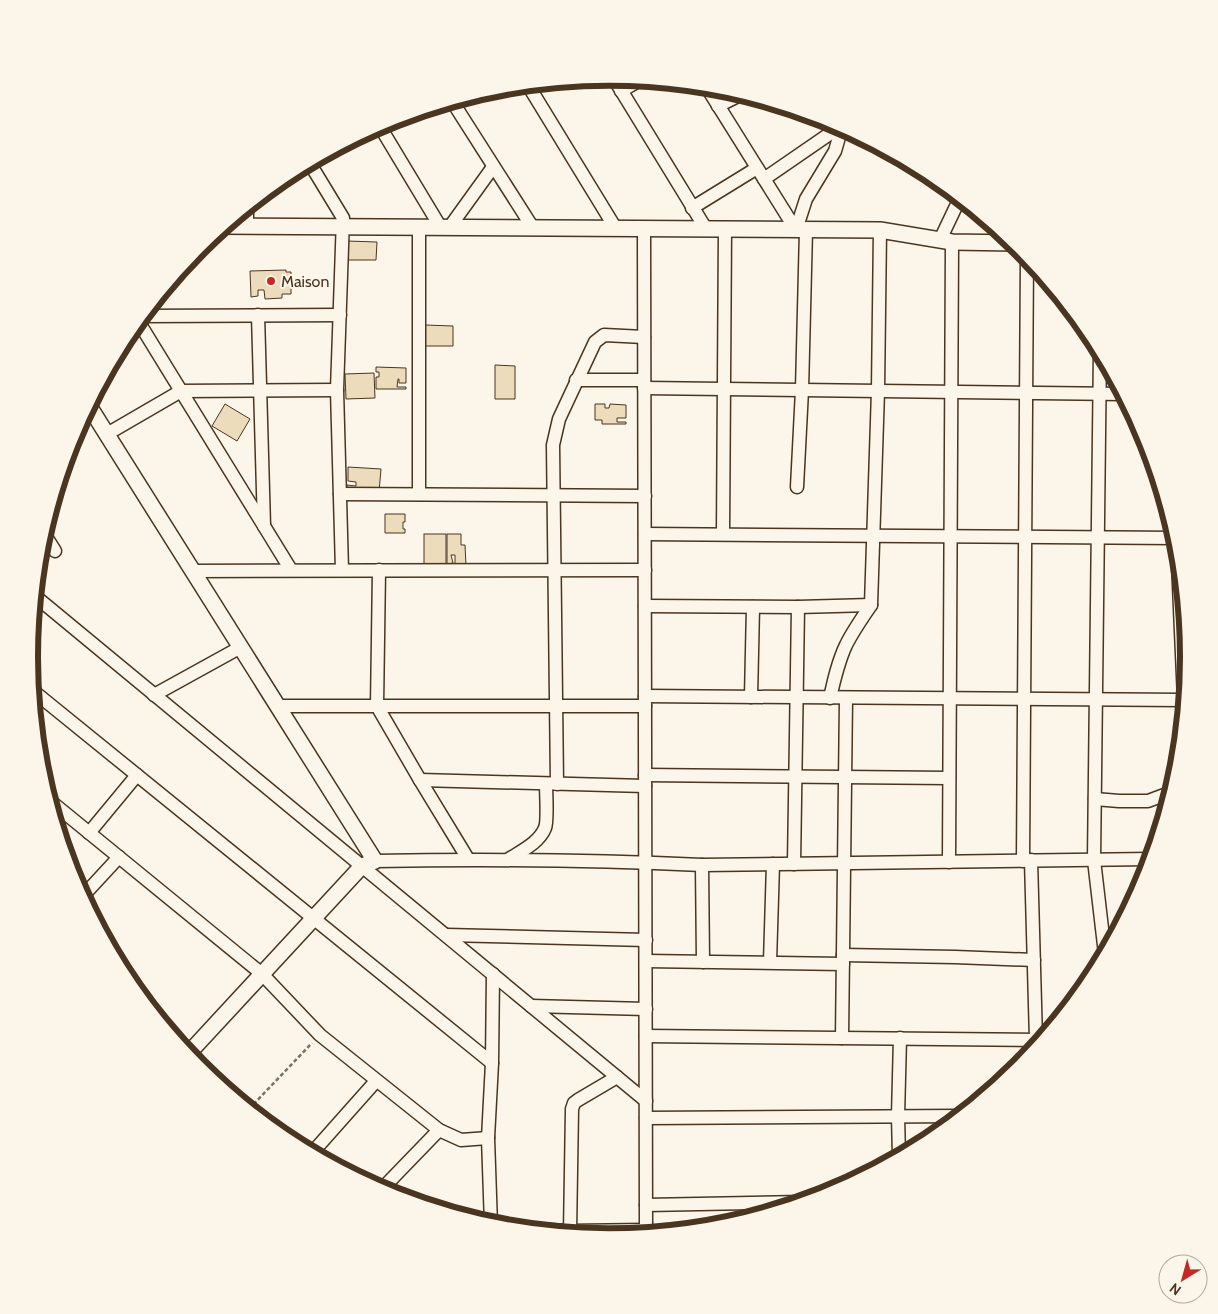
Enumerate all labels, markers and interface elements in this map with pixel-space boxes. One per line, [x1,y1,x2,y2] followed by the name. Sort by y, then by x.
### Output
[281,272,329,291] place label: Maison
[265,275,277,287] marker: Maison
[1158,1254,1208,1304] north arrow
[1166,1279,1185,1300] text: N

